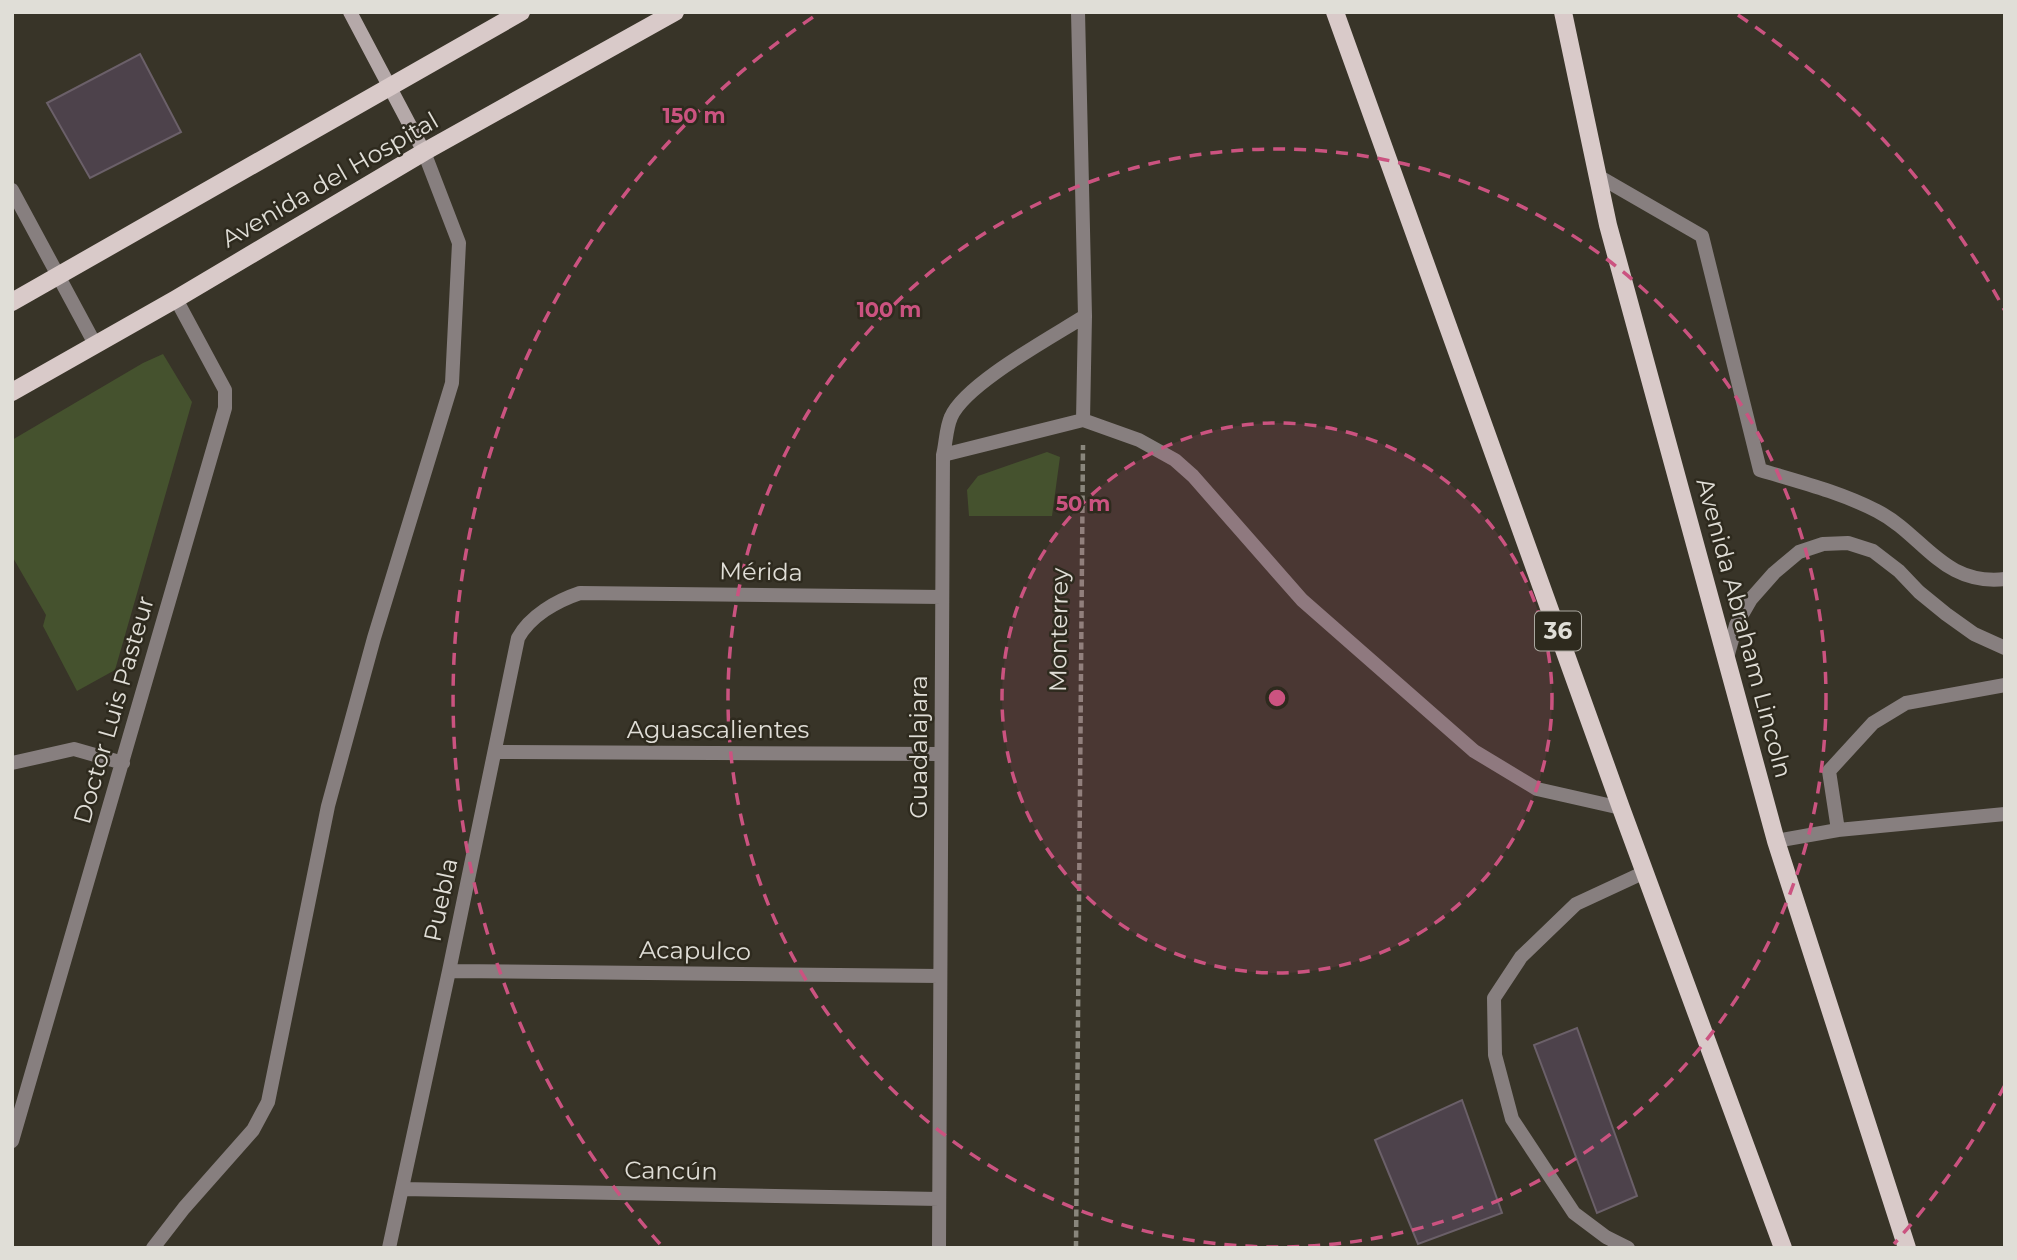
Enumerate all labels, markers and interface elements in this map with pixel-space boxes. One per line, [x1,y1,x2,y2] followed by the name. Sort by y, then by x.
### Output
[663,103,725,128] text: 150 m
[216,106,443,253] street label: Avenida del Hospital
[857,297,921,322] text: 100 m
[1690,475,1799,781] street label: Avenida Abraham Lincoln
[1056,491,1110,516] text: 50 m
[719,556,803,587] street label: Mérida
[1043,568,1074,692] street label: Monterrey
[67,593,160,827] street label: Doctor Luis Pasteur
[1535,611,1581,650] road number: 36
[904,675,933,819] street label: Guadalajara
[1265,686,1289,710] centre of rings
[627,715,809,744] street label: Aguascalientes
[418,855,464,944] street label: Puebla
[639,935,751,966] street label: Acapulco
[624,1155,718,1186] street label: Cancún

